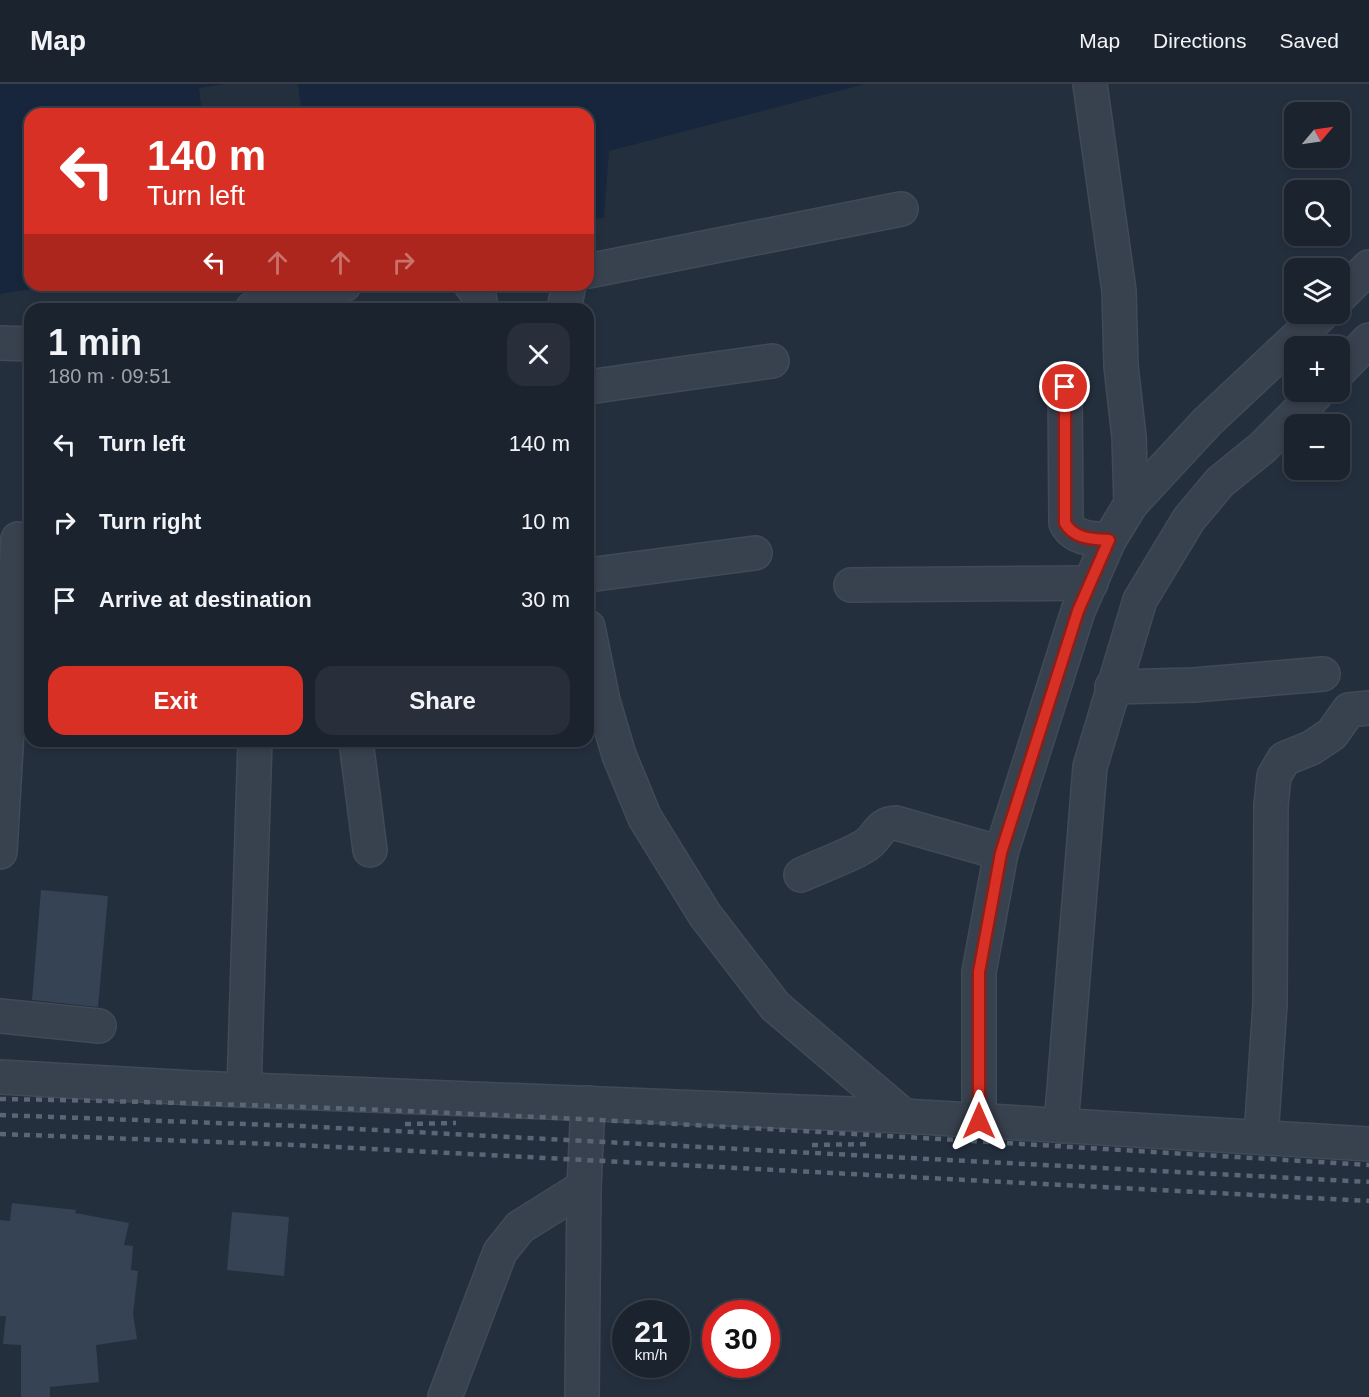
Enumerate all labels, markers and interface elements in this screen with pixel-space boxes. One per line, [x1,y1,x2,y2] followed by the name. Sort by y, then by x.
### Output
[30,25,86,56] text: Map
[1079,29,1120,52] text: Map
[1153,29,1246,52] text: Directions
[1279,29,1339,52] text: Saved
[1284,102,1350,168] north arrow
[1284,102,1350,480] map controls
[48,132,126,210] icon: left
[147,132,266,179] text: 140 m
[1284,180,1350,246] button: search
[147,181,245,211] text: Turn left
[198,246,231,279] icon: left
[261,246,294,279] icon: ahead
[324,246,357,279] icon: ahead
[387,246,420,279] icon: right
[1284,258,1350,324] button: layers
[48,322,142,363] text: 1 min
[507,323,570,386] button: close
[1284,336,1350,402] button: +
[1039,361,1090,412] pin
[48,365,171,387] text: 180 m · 09:51
[1048,370,1081,403] icon: arrive
[1284,414,1350,480] button: −
[48,428,81,461] icon: left
[99,431,185,456] text: Turn left
[509,431,570,456] text: 140 m
[48,506,81,539] icon: right
[99,509,201,534] text: Turn right
[521,509,570,534] text: 10 m
[48,584,81,617] icon: arrive
[99,587,312,612] text: Arrive at destination
[521,587,570,612] text: 30 m
[48,666,303,735] button: Exit
[315,666,570,735] button: Share
[947,1089,1011,1153] position arrow
[702,1300,780,1378] speed limit sign: 30
[634,1315,668,1348] text: 21
[635,1346,667,1363] text: km/h

